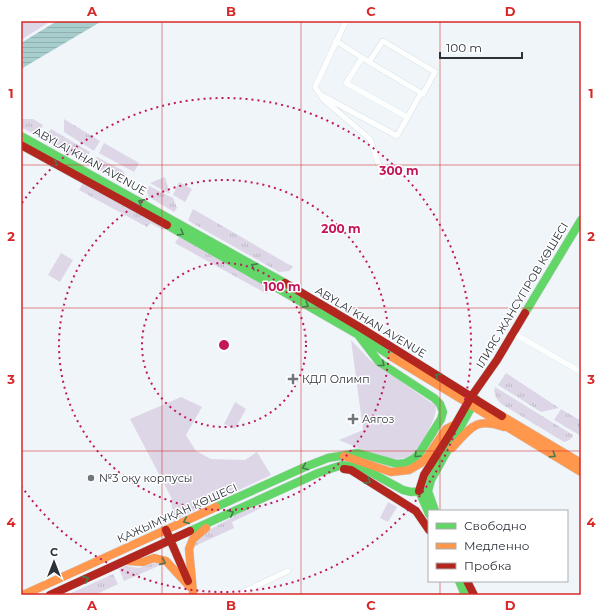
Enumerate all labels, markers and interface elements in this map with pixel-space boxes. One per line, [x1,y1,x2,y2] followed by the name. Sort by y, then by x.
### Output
[86,3,98,19] text: A
[226,3,236,19] text: B
[366,3,376,19] text: C
[505,3,516,19] text: D
[440,34,522,60] scale bar
[446,40,482,55] text: 100 m
[8,85,14,101] text: 1
[588,85,594,101] text: 1
[31,124,149,198] street label: ABYLAI KHAN AVENUE
[51,159,58,166] one-way arrow
[378,163,419,178] text: 300 m
[138,200,145,207] one-way arrow
[473,220,571,370] street label: ІЛИЯС ЖАНСҮГІРОВ КӨШЕСІ
[321,221,361,236] text: 200 m
[7,228,15,244] text: 2
[587,228,595,244] text: 2
[177,229,184,236] one-way arrow
[251,263,258,270] one-way arrow
[264,279,300,294] text: 100 m
[313,283,429,361] street label: ABYLAI KHAN AVENUE
[302,301,309,308] one-way arrow
[217,338,231,352] centre of rings
[377,359,384,366] one-way arrow
[6,371,15,387] text: 3
[586,371,595,387] text: 3
[302,372,370,386] place label: КДЛ Олимп
[287,373,299,385] marker: КДЛ Олимп
[435,373,442,381] one-way arrow
[362,412,394,426] place label: Аягоз
[347,413,359,425] marker: Аягоз
[414,450,422,457] one-way arrow
[549,450,556,458] one-way arrow
[301,462,309,470] one-way arrow
[99,471,192,485] place label: №3 оқу корпусы
[86,473,96,483] marker: №3 оқу корпусы
[364,476,371,483] one-way arrow
[115,480,239,546] street label: ҚАЖЫМҰҚАН КӨШЕСІ
[227,510,235,518] one-way arrow
[428,510,568,582] legend
[7,514,16,530] text: 4
[587,514,596,530] text: 4
[183,516,191,524] one-way arrow
[464,518,527,533] text: Свободно
[464,538,530,553] text: Медленно
[34,542,74,582] north arrow
[50,545,58,559] text: С
[159,557,166,565] one-way arrow
[464,558,512,573] text: Пробка
[82,576,89,584] one-way arrow
[86,597,98,613] text: A
[226,597,236,613] text: B
[366,597,376,613] text: C
[505,597,516,613] text: D

